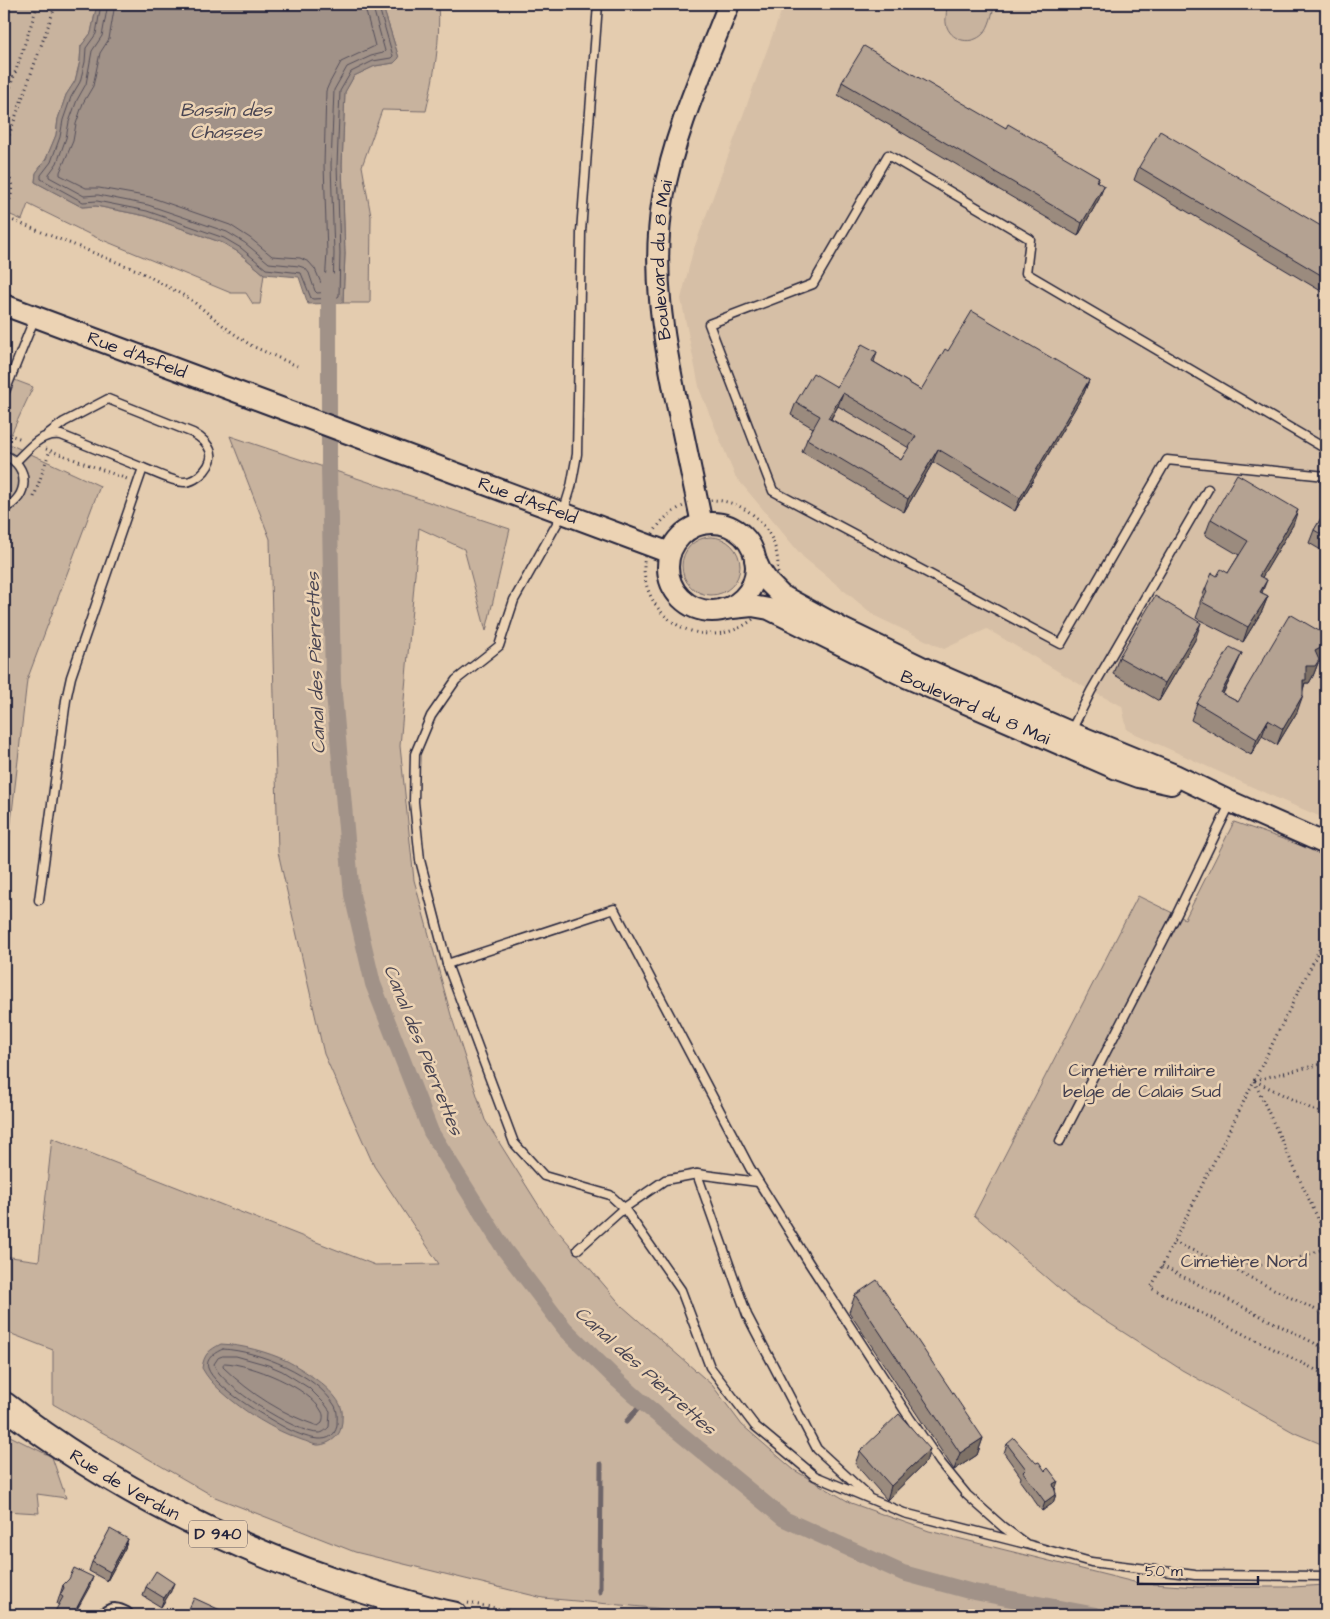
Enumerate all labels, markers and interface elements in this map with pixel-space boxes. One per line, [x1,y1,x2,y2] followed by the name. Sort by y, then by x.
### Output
[180,97,273,146] water label: Bassin des Chasses
[646,177,679,342] street label: Boulevard du 8 Mai
[84,325,190,384] street label: Rue d'Asfeld
[475,470,581,530] street label: Rue d'Asfeld
[299,570,333,754] water label: Canal des Pierrettes
[897,664,1054,751] street label: Boulevard du 8 Mai
[376,961,470,1141] water label: Canal des Pierrettes
[1063,1058,1221,1105] park label: Cimetière militaire belge de Calais Sud
[1181,1249,1307,1274] park label: Cimetière Nord
[568,1300,723,1443] water label: Canal des Pierrettes
[65,1443,184,1526] street label: Rue de Verdun
[189,1520,247,1548] road number: D 940
[1138,1554,1258,1586] scale bar
[1145,1561,1183,1582] text: 50 m

